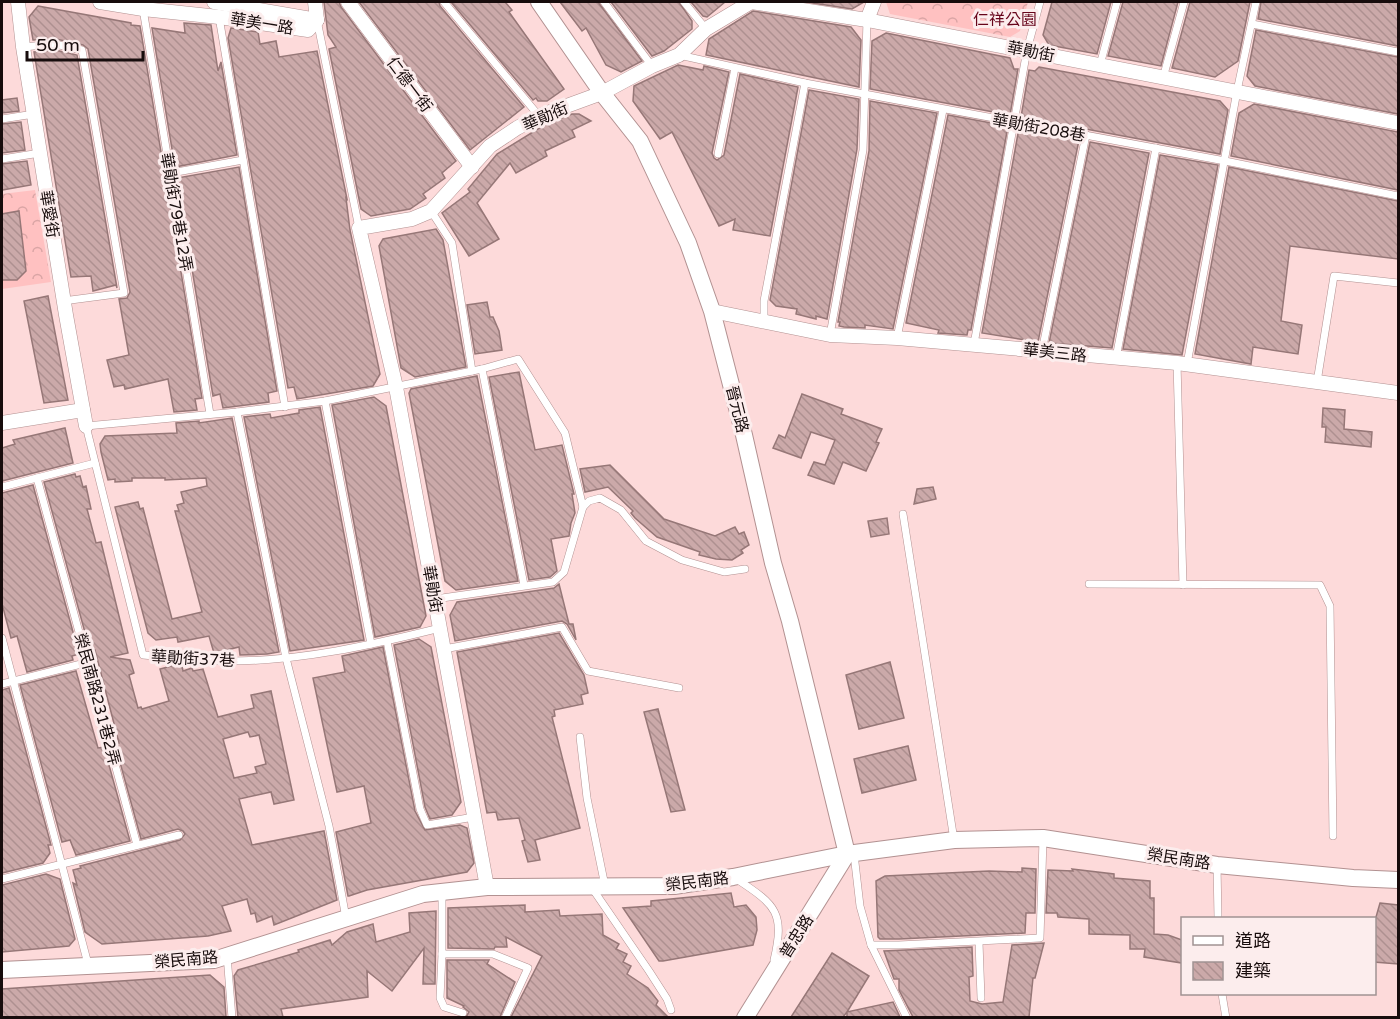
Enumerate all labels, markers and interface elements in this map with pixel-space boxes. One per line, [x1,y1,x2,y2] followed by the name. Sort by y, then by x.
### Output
[229,9,295,39] street label: 華美一路
[973,10,1037,30] park label: 仁祥公園
[27,24,142,62] scale bar
[36,34,80,56] text: 50 m
[1005,38,1056,66] street label: 華勛街
[382,53,436,116] street label: 仁德一街
[519,98,571,136] street label: 華勛街
[991,110,1087,146] street label: 華勛街208巷
[156,151,196,273] street label: 華勛街79巷12弄
[35,189,63,239] street label: 華愛街
[1022,340,1088,366] street label: 華美三路
[722,384,753,435] street label: 晉元路
[418,564,446,615] street label: 華勛街
[70,631,124,768] street label: 榮民南路231巷2弄
[150,647,235,671] street label: 華勛街37巷
[1146,844,1212,874] street label: 榮民南路
[664,868,730,896] street label: 榮民南路
[776,911,818,962] street label: 普忠路
[1181,917,1376,995] legend
[1235,930,1271,952] text: 道路
[153,947,219,973] street label: 榮民南路
[1235,960,1271,982] text: 建築

